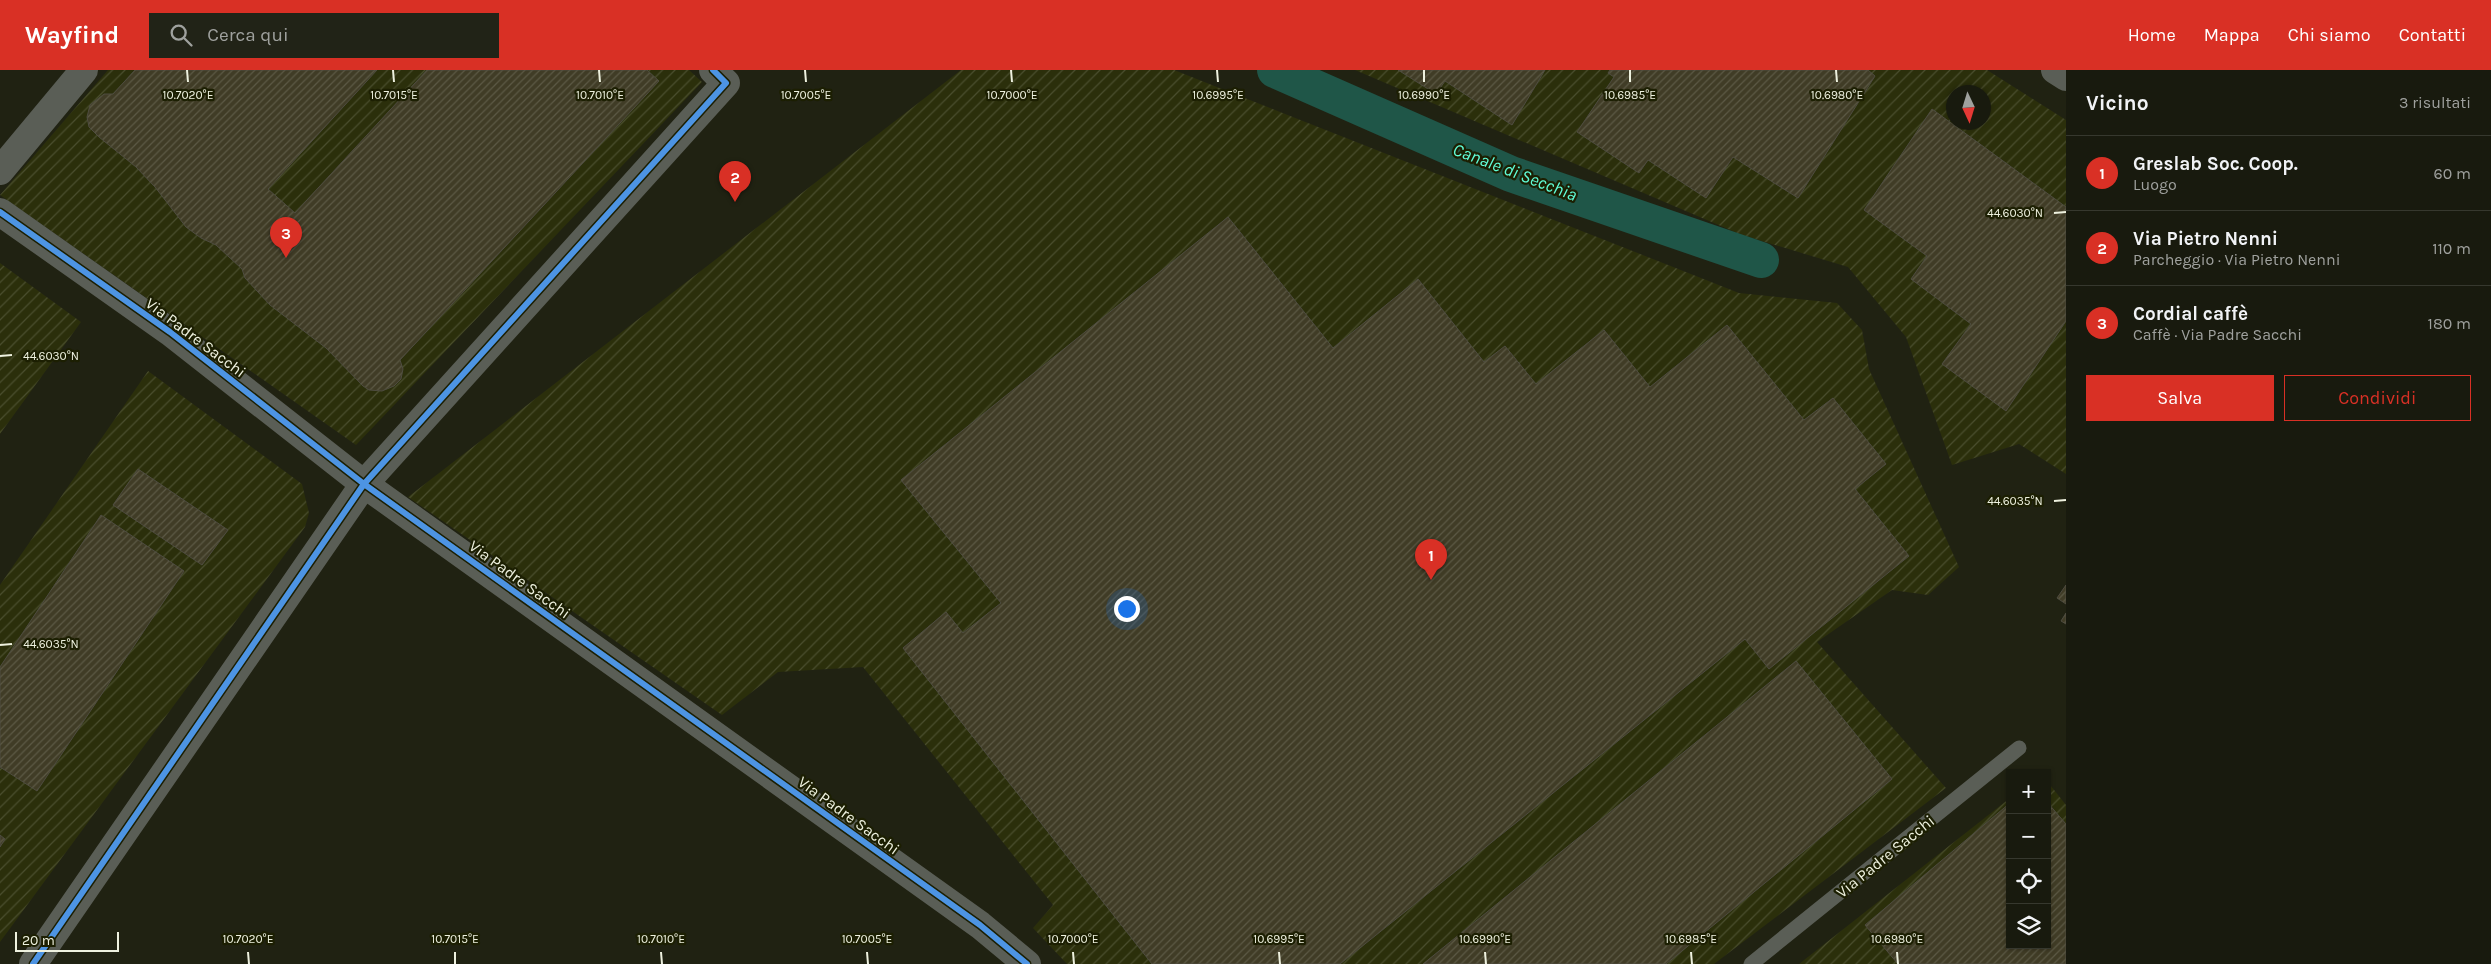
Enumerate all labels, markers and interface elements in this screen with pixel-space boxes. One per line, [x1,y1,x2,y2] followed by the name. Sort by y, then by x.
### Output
[149,13,499,58] search box
[25,21,119,49] text: Wayfind
[167,21,195,49] icon: search
[207,24,289,46] text: Cerca qui
[2128,24,2176,46] text: Home
[2204,24,2260,46] text: Mappa
[2288,24,2371,46] text: Chi siamo
[2399,24,2466,46] text: Contatti
[1946,85,1991,130] north arrow
[163,88,213,102] text: 10.7020°E
[370,88,418,102] text: 10.7015°E
[576,88,624,102] text: 10.7010°E
[781,88,831,102] text: 10.7005°E
[986,88,1038,102] text: 10.7000°E
[1192,88,1244,102] text: 10.6995°E
[1398,88,1450,102] text: 10.6990°E
[1604,88,1656,102] text: 10.6985°E
[1811,88,1863,102] text: 10.6980°E
[2086,91,2149,115] text: Vicino
[2399,93,2471,112] text: 3 risultati
[1450,138,1580,206] water label: Canale di Secchia
[2133,153,2298,175] text: Greslab Soc. Coop.
[719,161,751,202] pin: 2
[2099,164,2105,183] text: 1
[2434,164,2471,183] text: 60 m
[2133,175,2177,194] text: Luogo
[1987,206,2043,220] text: 44.6030°N
[270,217,302,258] pin: 3
[2133,228,2278,250] text: Via Pietro Nenni
[2097,239,2107,258] text: 2
[2432,239,2471,258] text: 110 m
[2133,250,2340,269] text: Parcheggio · Via Pietro Nenni
[142,293,250,381] street label: Via Padre Sacchi
[2133,303,2248,325] text: Cordial caffè
[2097,314,2107,333] text: 3
[2428,314,2471,333] text: 180 m
[2133,325,2302,344] text: Caffè · Via Padre Sacchi
[23,349,79,363] text: 44.6030°N
[2086,375,2274,421] button: Salva
[2284,375,2471,421] button: Condividi
[1987,494,2043,508] text: 44.6035°N
[465,536,574,623] street label: Via Padre Sacchi
[1415,539,1447,580] pin: 1
[1114,596,1140,622] your location
[23,637,79,651] text: 44.6035°N
[2006,769,2051,949] map controls
[2006,769,2051,814] button: +
[794,772,903,859] street label: Via Padre Sacchi
[1832,811,1938,902] street label: Via Padre Sacchi
[2006,814,2051,859] button: −
[2006,859,2051,904] button: locate
[2006,904,2051,949] button: layers
[15,929,119,952] scale bar
[22,932,55,949] text: 20 m
[223,932,273,946] text: 10.7020°E
[431,932,479,946] text: 10.7015°E
[637,932,685,946] text: 10.7010°E
[842,932,892,946] text: 10.7005°E
[1047,932,1099,946] text: 10.7000°E
[1253,932,1305,946] text: 10.6995°E
[1459,932,1511,946] text: 10.6990°E
[1665,932,1717,946] text: 10.6985°E
[1871,932,1923,946] text: 10.6980°E

